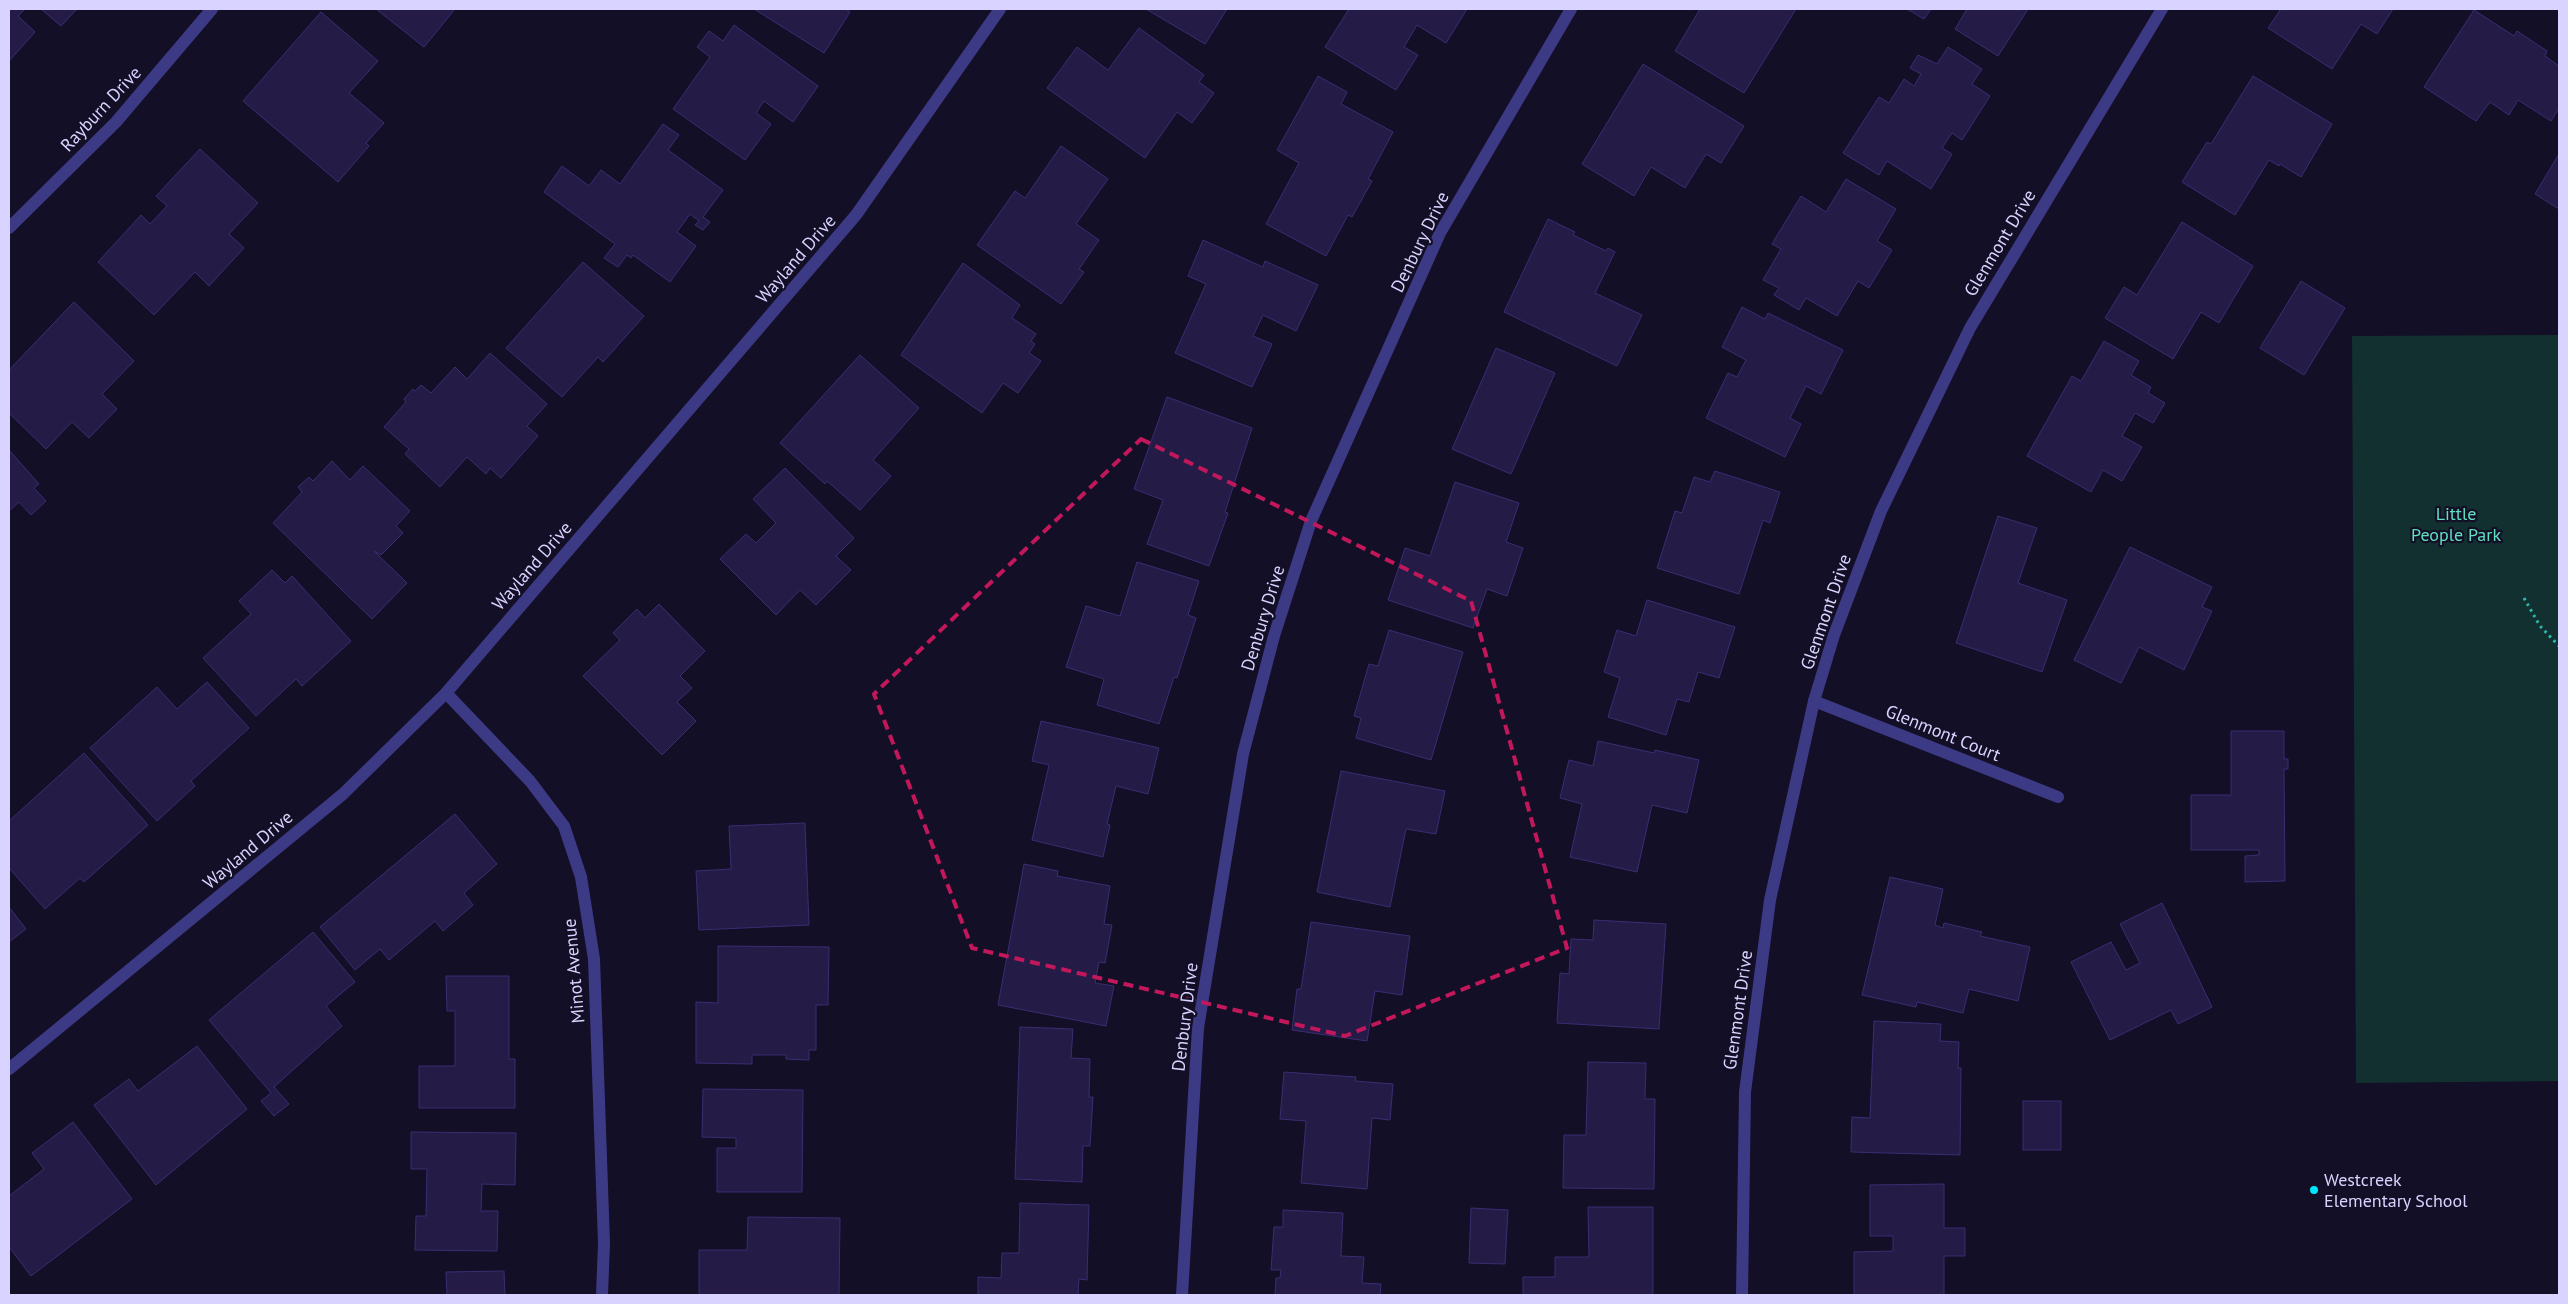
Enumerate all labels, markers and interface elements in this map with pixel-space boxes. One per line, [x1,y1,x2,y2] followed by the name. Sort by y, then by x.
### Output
[55,61,146,156] street label: Rayburn Drive
[1959,185,2040,300] street label: Glenmont Drive
[1385,188,1454,296] street label: Denbury Drive
[751,209,840,308] street label: Wayland Drive
[2411,502,2501,546] park label: Little People Park
[487,516,576,615] street label: Wayland Drive
[1795,551,1856,673] street label: Glenmont Drive
[1236,562,1289,673] street label: Denbury Drive
[1882,699,2004,766] street label: Glenmont Court
[198,805,297,894] street label: Wayland Drive
[557,918,590,1024] street label: Minot Avenue
[1718,949,1757,1071] street label: Glenmont Drive
[1166,961,1203,1073] street label: Denbury Drive
[2324,1168,2468,1212] place label: Westcreek Elementary School
[2308,1184,2320,1196] marker: Westcreek Elementary School

